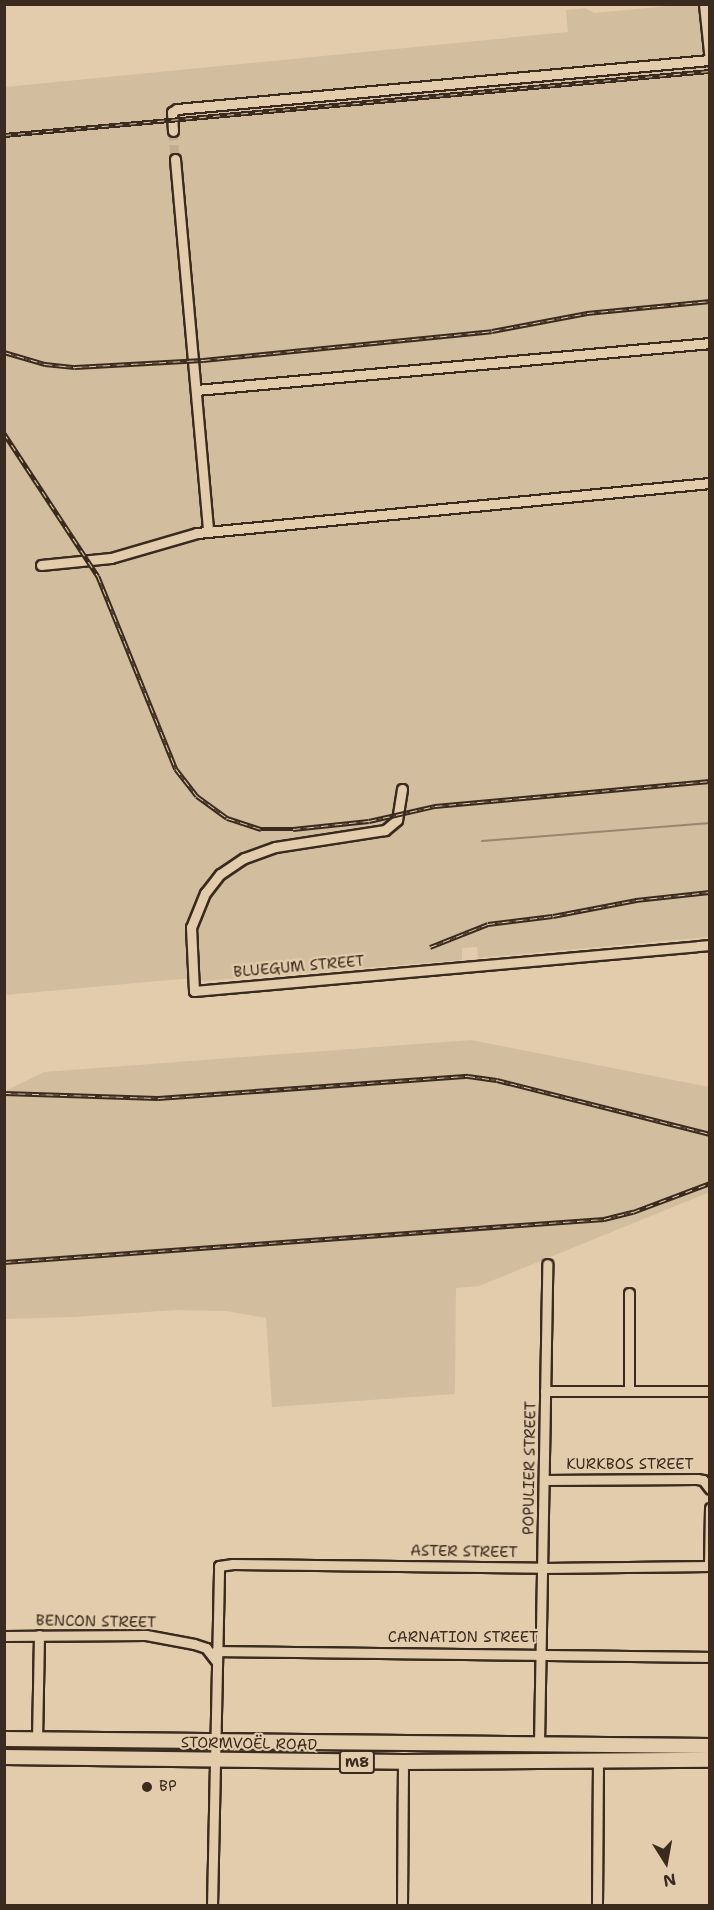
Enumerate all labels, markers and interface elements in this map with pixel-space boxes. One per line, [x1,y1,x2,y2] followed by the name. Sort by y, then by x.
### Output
[233,952,365,982] street label: BLUEGUM STREET
[520,1401,540,1535] street label: POPULIER STREET
[566,1456,694,1474] street label: KURKBOS STREET
[410,1542,518,1562] street label: ASTER STREET
[36,1612,156,1632] street label: BENCON STREET
[388,1629,538,1647] street label: CARNATION STREET
[181,1734,317,1754] street label: STORMVOËL ROAD
[338,1751,376,1773] road number: M8
[159,1778,177,1796] place label: BP
[140,1780,154,1794] marker: BP
[636,1832,696,1892] north arrow
[661,1869,678,1892] text: N

